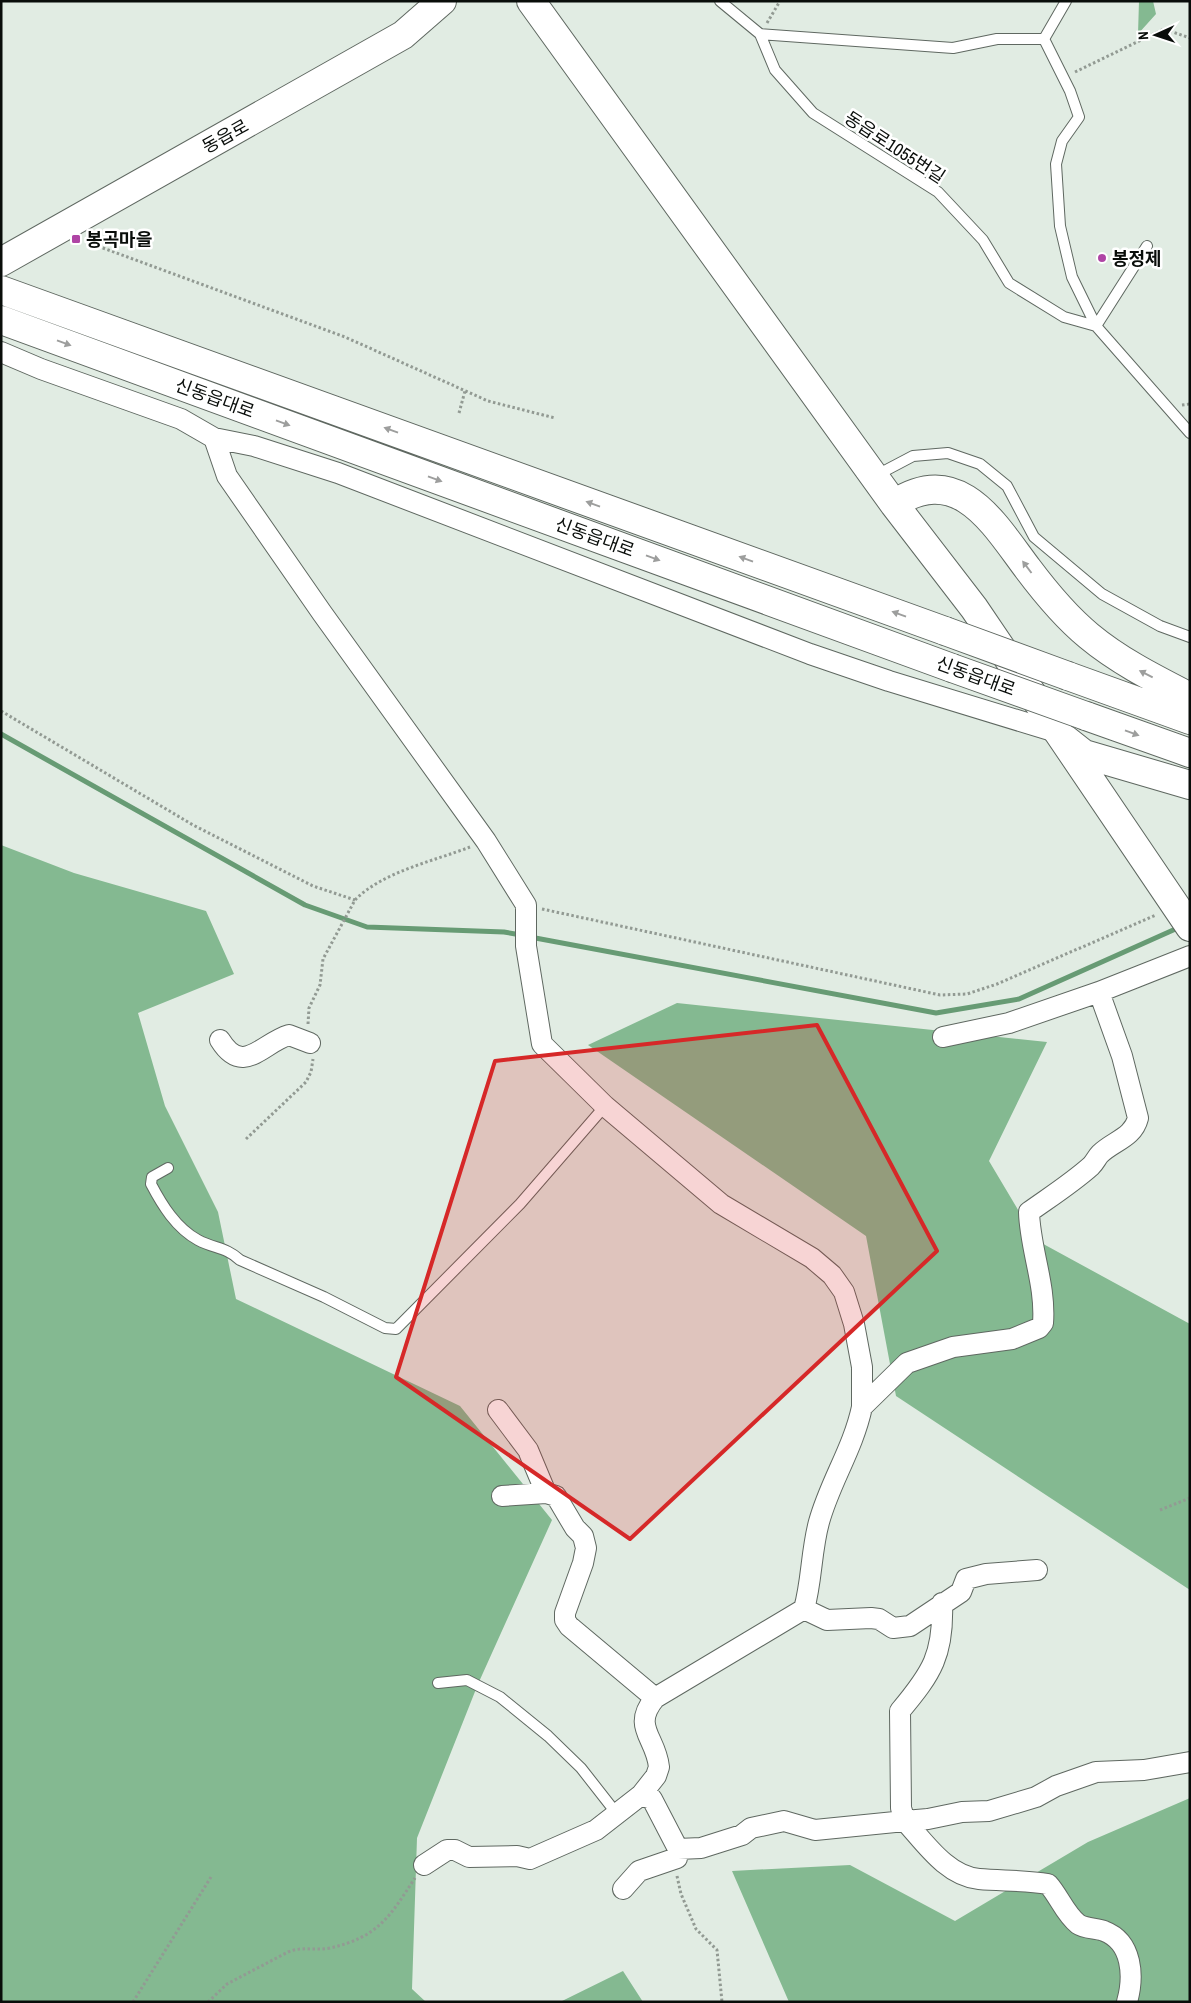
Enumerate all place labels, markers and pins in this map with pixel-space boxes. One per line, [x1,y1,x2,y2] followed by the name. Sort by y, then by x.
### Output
[86,227,152,252] place label: 봉곡마을
[70,233,82,245] marker: 봉곡마을
[1112,246,1162,271] place label: 봉정제
[1096,252,1108,264] marker: 봉정제

